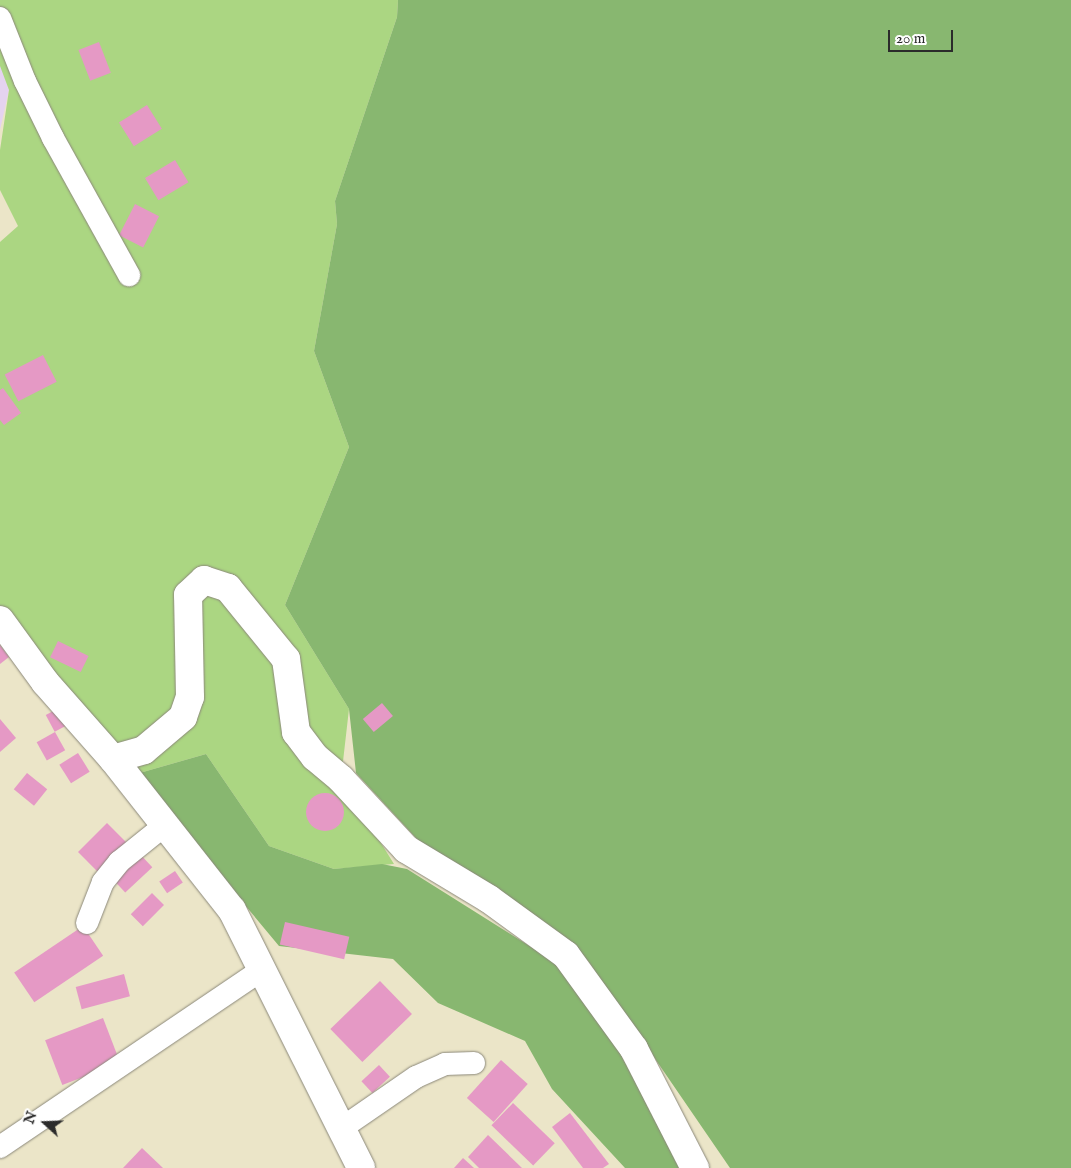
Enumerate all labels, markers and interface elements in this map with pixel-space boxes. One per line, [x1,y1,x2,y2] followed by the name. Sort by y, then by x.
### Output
[891,20,956,52] scale bar
[896,29,925,48] text: 20 m
[20,1098,70,1148] north arrow
[20,1109,41,1127] text: N

